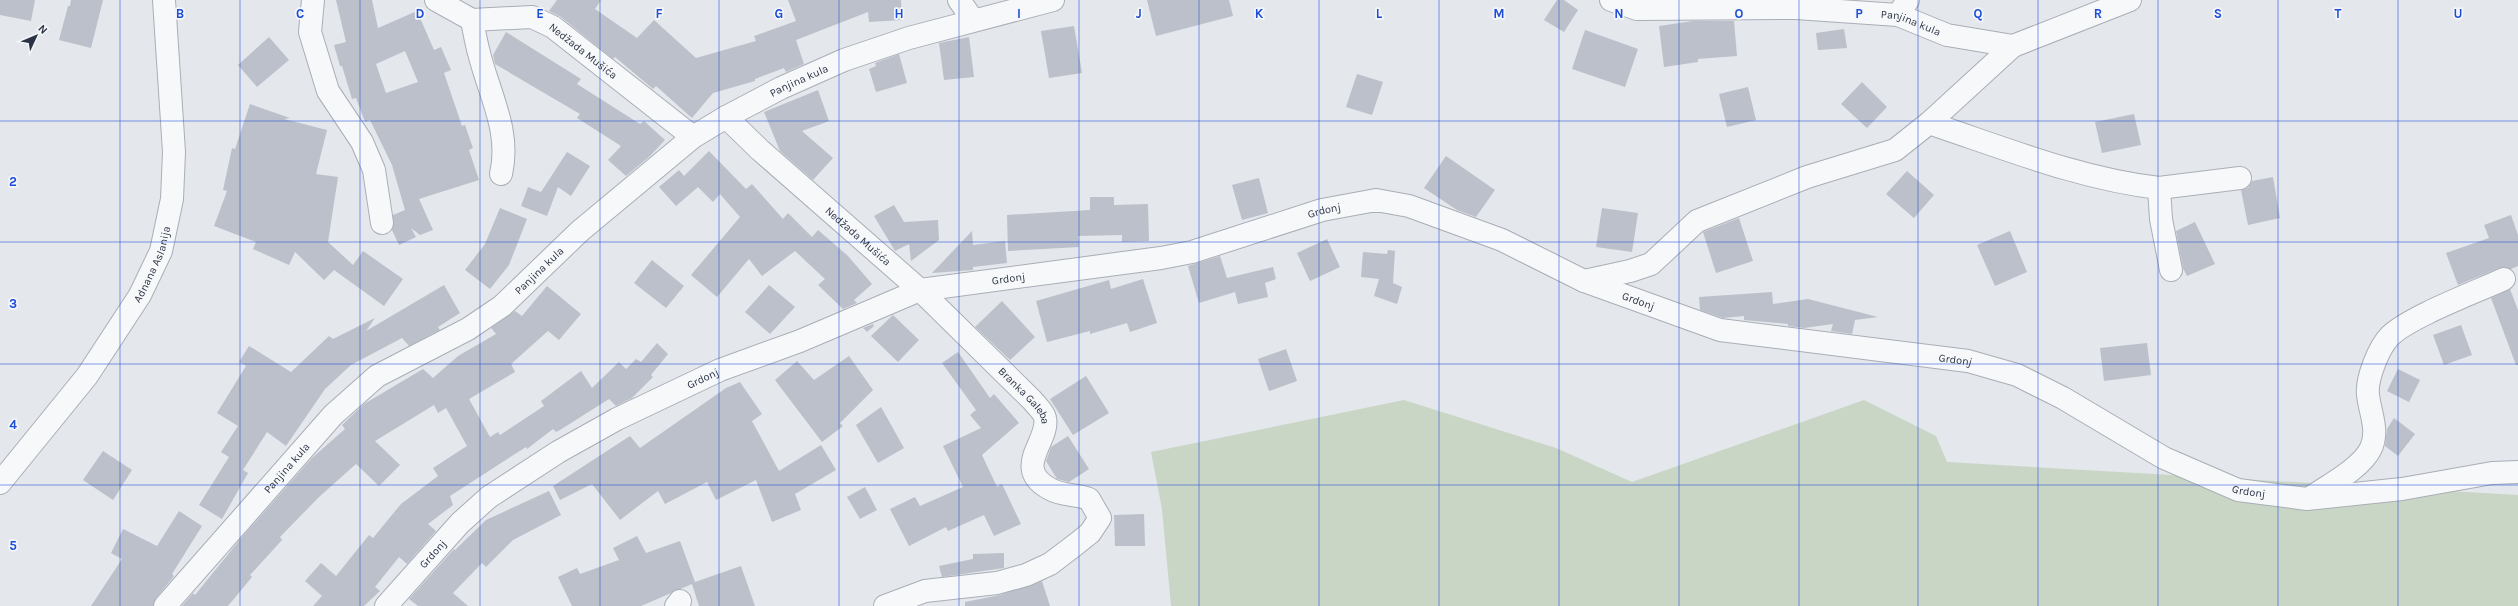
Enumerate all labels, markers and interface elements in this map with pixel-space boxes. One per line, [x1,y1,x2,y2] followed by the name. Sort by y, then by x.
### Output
[176,6,184,21] text: B
[296,6,304,21] text: C
[416,6,425,21] text: D
[536,6,544,21] text: E
[655,6,663,21] text: F
[775,6,783,21] text: G
[894,6,904,21] text: H
[1017,6,1021,21] text: I
[1136,6,1142,21] text: J
[1255,6,1264,21] text: K
[1376,6,1383,21] text: L
[1493,6,1505,21] text: M
[1614,6,1624,21] text: N
[1735,6,1744,21] text: O
[1855,6,1863,21] text: P
[1974,6,1983,21] text: Q
[2094,6,2102,21] text: R
[2214,6,2222,21] text: S
[2335,6,2342,21] text: T
[2454,6,2462,21] text: U
[1880,7,1943,38] street label: Panjina kula
[16,16,56,56] north arrow
[547,20,620,82] street label: Nedžada Mušića
[35,22,50,37] text: N
[767,61,830,99] street label: Panjina kula
[9,174,17,189] text: 2
[1306,200,1342,221] street label: Grdonj
[823,204,894,268] street label: Nedžada Mušića
[130,225,173,305] street label: Adnana Aslanija
[512,244,566,297] street label: Panjina kula
[991,270,1026,287] street label: Grdonj
[1620,289,1657,312] street label: Grdonj
[9,296,17,311] text: 3
[1938,351,1974,368] street label: Grdonj
[996,364,1052,424] street label: Branka Galeba
[685,365,721,391] street label: Grdonj
[9,417,17,432] text: 4
[261,440,312,496] street label: Panjina kula
[2230,482,2266,500] street label: Grdonj
[417,537,449,571] street label: Grdonj
[9,538,17,553] text: 5

